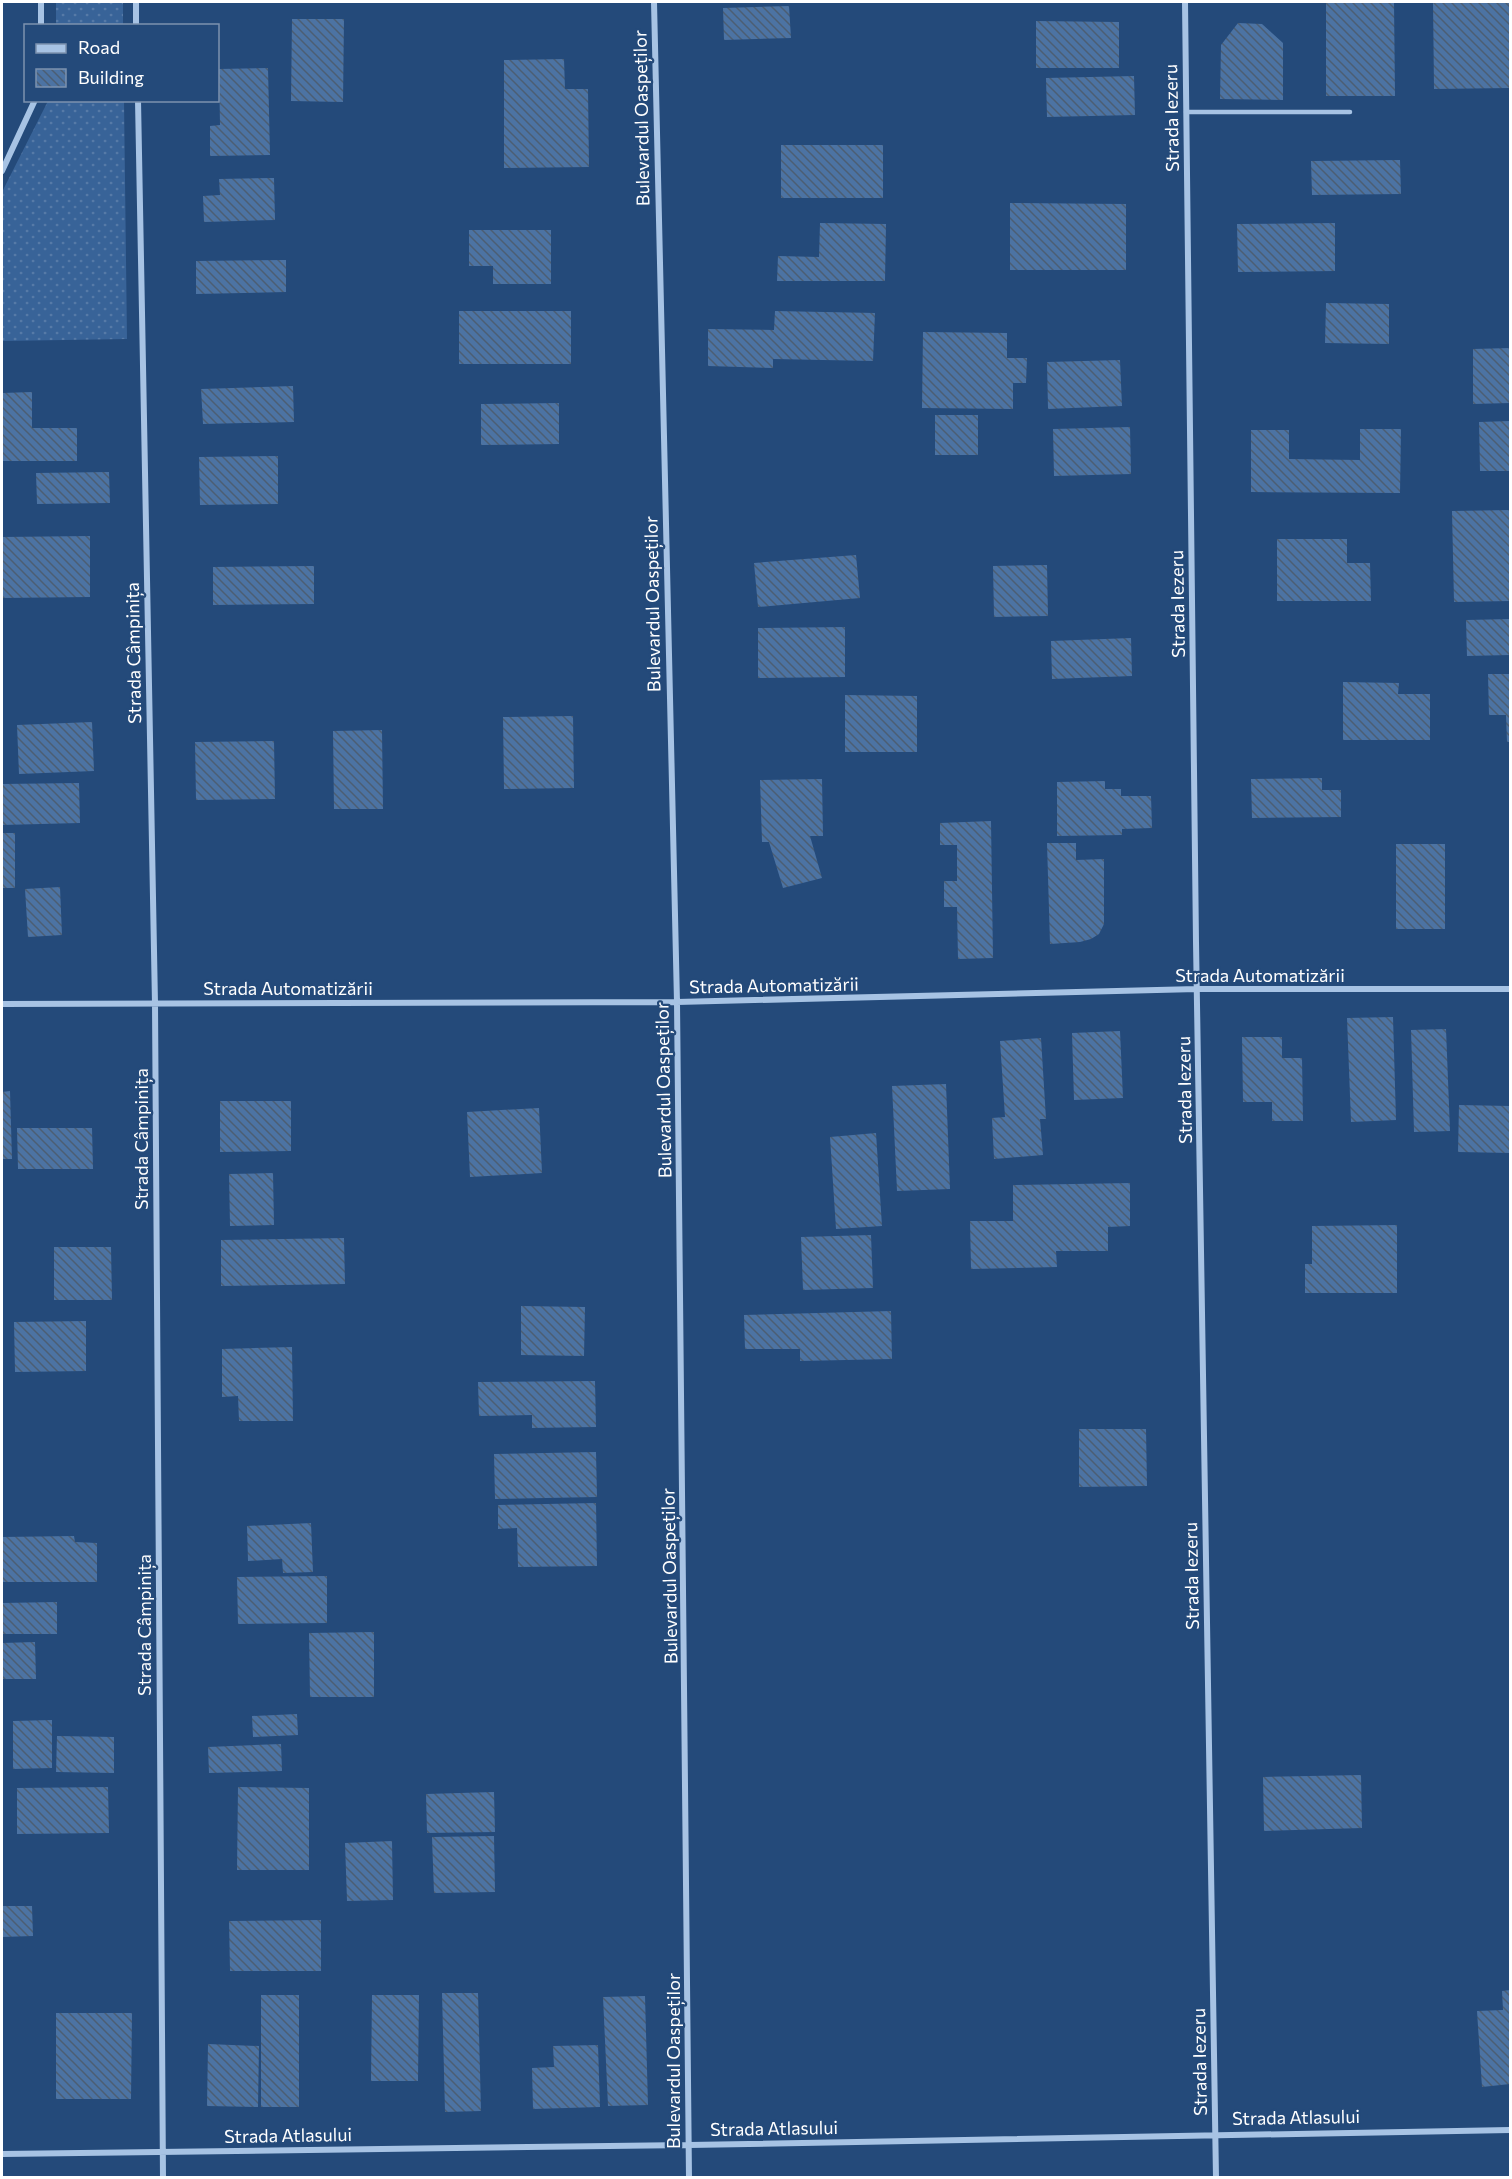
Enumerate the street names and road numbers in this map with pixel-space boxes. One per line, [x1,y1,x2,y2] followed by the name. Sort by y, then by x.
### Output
[628,30,655,206] street label: Bulevardul Oaspeților
[1159,64,1183,172] street label: Strada Iezeru
[639,516,666,692] street label: Bulevardul Oaspeților
[1165,550,1189,658] street label: Strada Iezeru
[121,582,146,724] street label: Strada Câmpinița
[1175,964,1345,986] street label: Strada Automatizării
[689,973,859,997] street label: Strada Automatizării
[203,977,373,999] street label: Strada Automatizării
[650,1002,677,1178] street label: Bulevardul Oaspeților
[1172,1036,1196,1144] street label: Strada Iezeru
[130,1068,153,1210] street label: Strada Câmpinița
[656,1488,683,1664] street label: Bulevardul Oaspeților
[1179,1522,1203,1630] street label: Strada Iezeru
[133,1554,156,1696] street label: Strada Câmpinița
[662,1973,685,2149] street label: Bulevardul Oaspeților
[1187,2008,1211,2116] street label: Strada Iezeru
[1232,2105,1360,2129] street label: Strada Atlasului
[710,2116,838,2140] street label: Strada Atlasului
[224,2123,352,2147] street label: Strada Atlasului

